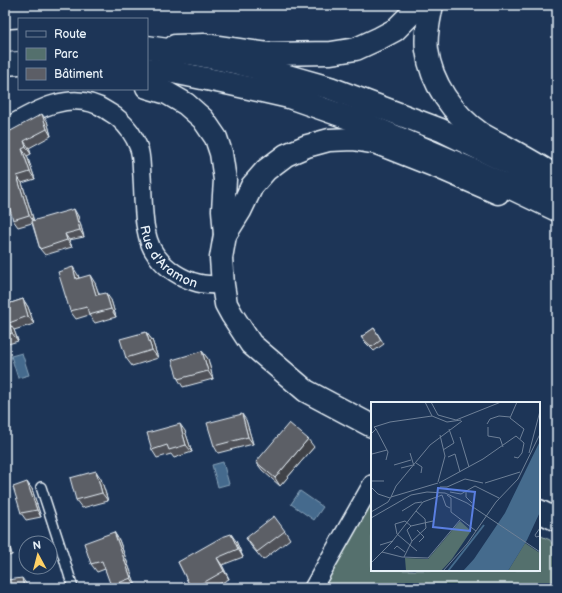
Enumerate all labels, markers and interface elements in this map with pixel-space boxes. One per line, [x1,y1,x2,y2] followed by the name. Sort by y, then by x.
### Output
[18,18,148,90] legend
[54,27,86,42] text: Route
[54,47,78,62] text: Parc
[54,67,103,82] text: Bâtiment
[136,224,199,292] street label: Rue d'Aramon
[371,402,540,571] inset map
[18,535,58,575] north arrow
[32,539,42,553] text: N

